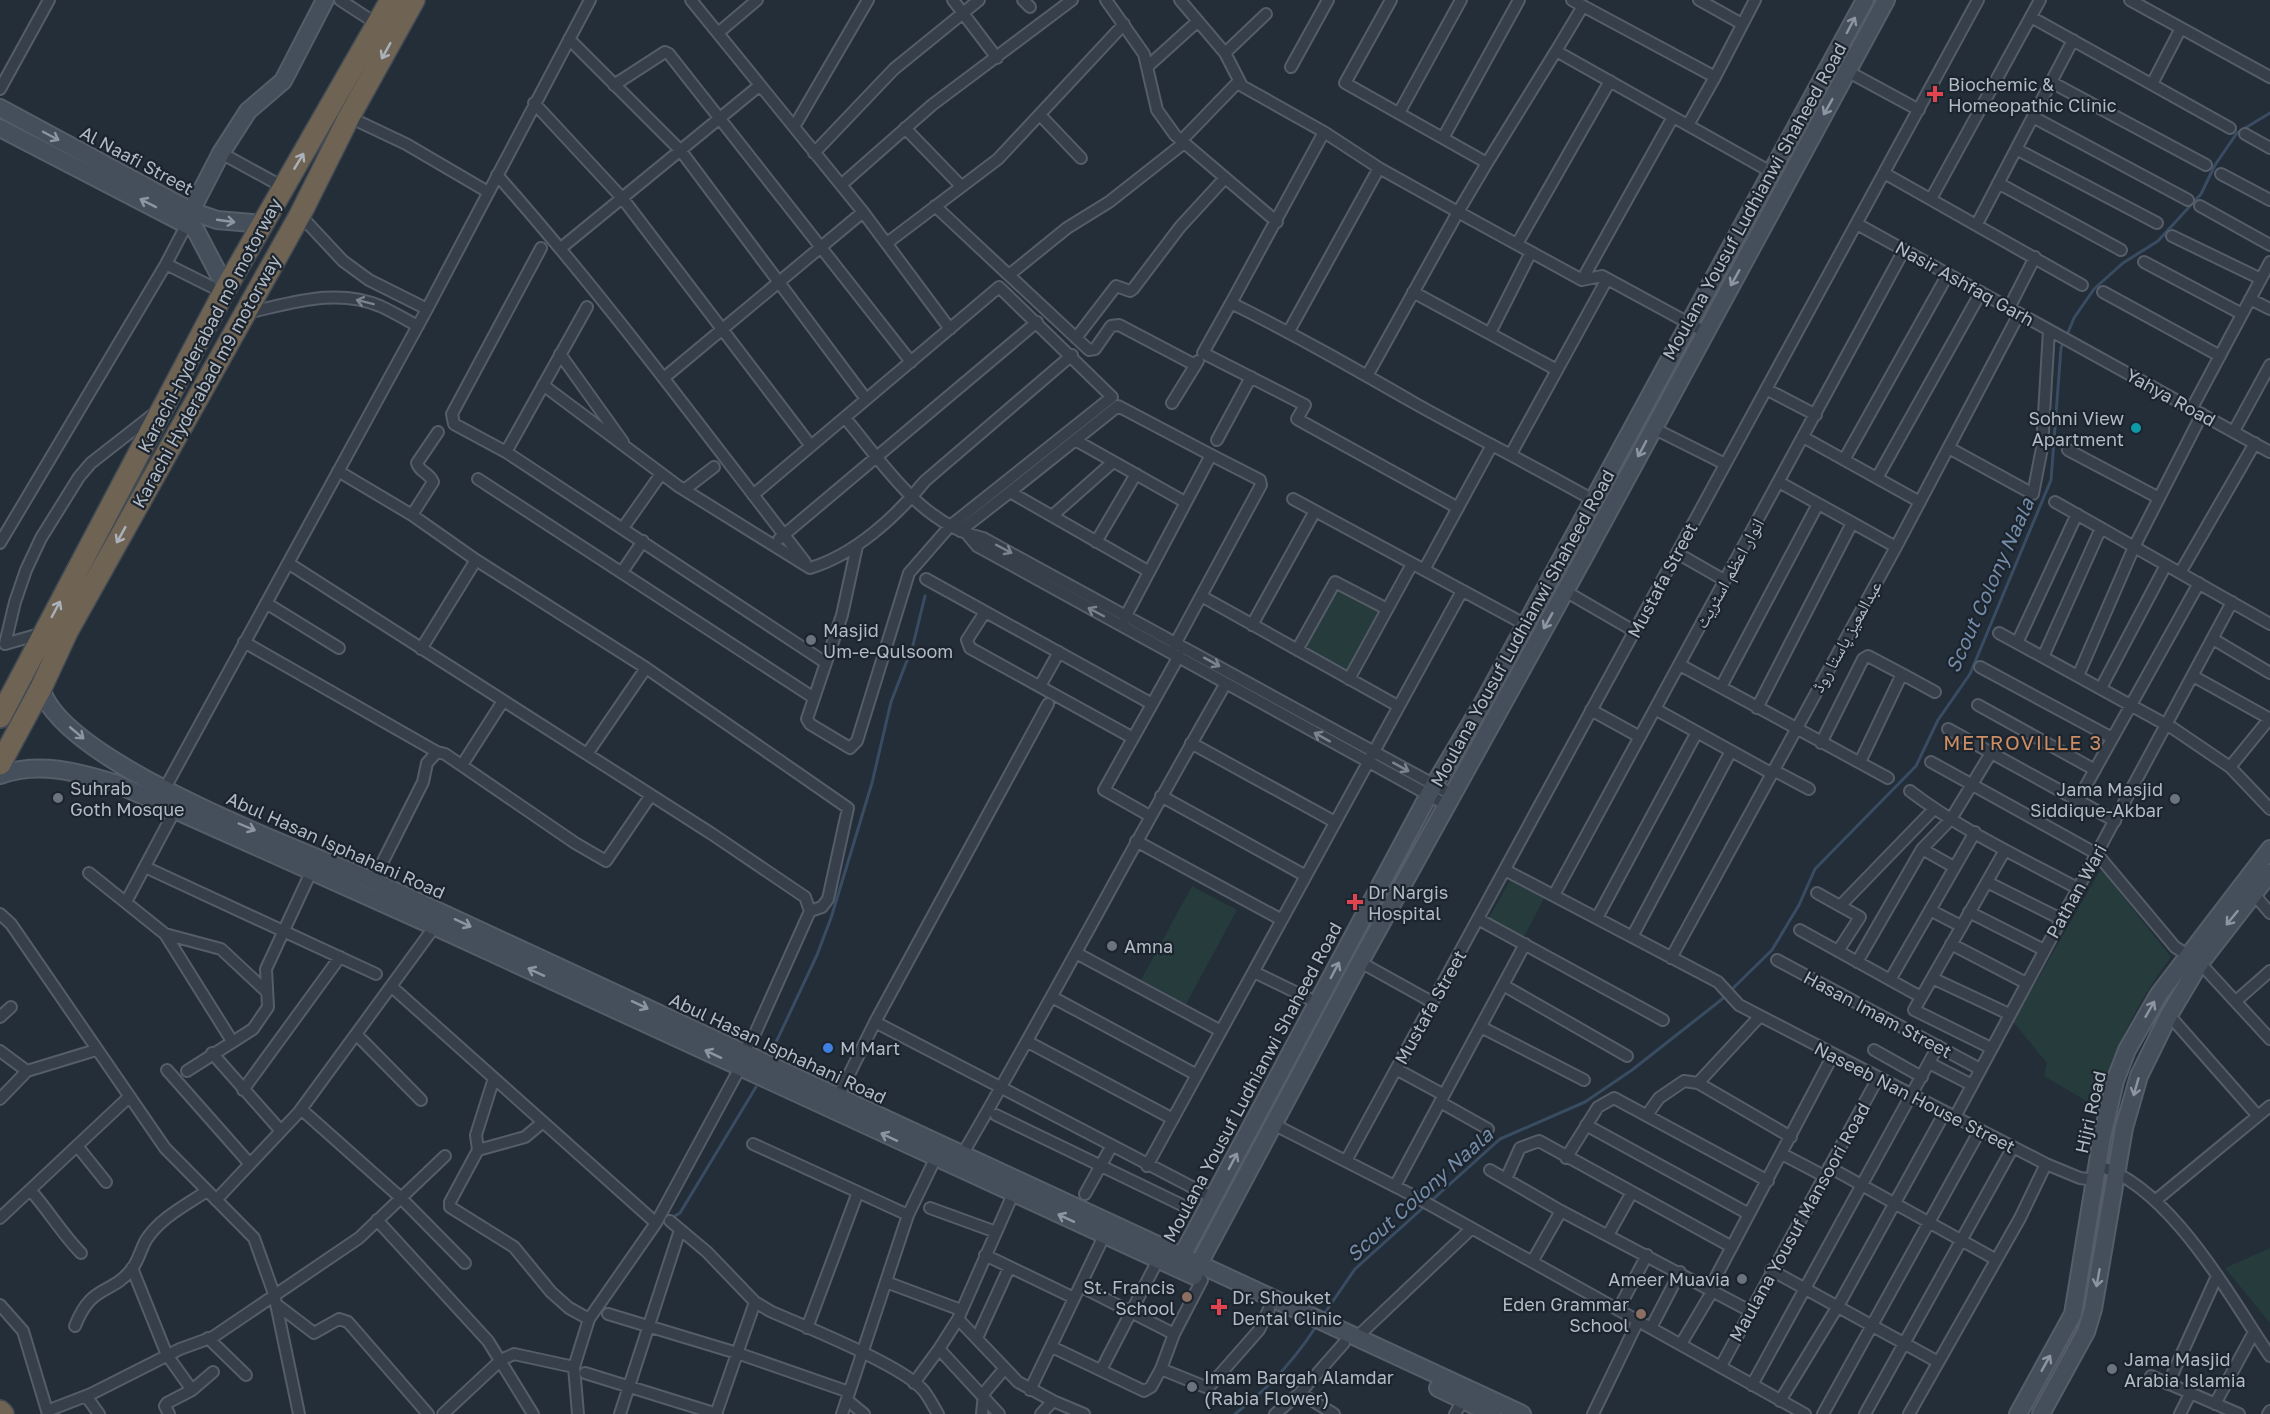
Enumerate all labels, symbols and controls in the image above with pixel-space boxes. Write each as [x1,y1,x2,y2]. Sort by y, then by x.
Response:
one-way arrow [1845,17,1857,34]
street label: Moulana Yousuf Ludhianwi Shaheed Road [1657,39,1851,363]
one-way arrow [380,42,392,59]
place label: Biochemic & Homeopathic Clinic [1948,73,2117,116]
marker: Biochemic & Homeopathic Clinic [1926,85,1944,103]
one-way arrow [1822,97,1833,115]
street label: Al Naafi Street [77,121,197,199]
one-way arrow [42,131,60,142]
one-way arrow [293,153,305,170]
street label: Karachi-hyderabad m9 motorway [132,194,286,456]
one-way arrow [139,197,157,208]
one-way arrow [216,215,235,226]
street label: Nasir Ashfaq Garh [1892,236,2038,330]
street label: Karachi Hyderabad m9 motorway [127,251,285,511]
one-way arrow [1729,269,1741,286]
one-way arrow [355,295,374,307]
street label: Yahya Road [2122,363,2220,431]
place label: Sohni View Apartment [2028,407,2124,450]
marker: Sohni View Apartment [2129,421,2143,435]
one-way arrow [1636,440,1647,458]
street label: Moulana Yousuf Ludhianwi Shaheed Road [1425,466,1619,790]
water label: Scout Colony Naala [1940,494,2039,676]
street label: انوار اعظم اسٹریٹ [1690,514,1770,633]
street label: Mustafa Street [1622,519,1702,641]
one-way arrow [115,526,127,543]
one-way arrow [994,544,1012,555]
street label: عبدالمعیز پاستا روڈ [1806,576,1887,697]
one-way arrow [50,601,62,618]
one-way arrow [1088,606,1105,618]
one-way arrow [1542,612,1554,629]
place label: Masjid Um-e-Qulsoom [823,619,953,662]
marker: Masjid Um-e-Qulsoom [804,633,818,647]
one-way arrow [1203,656,1220,668]
one-way arrow [69,726,84,740]
one-way arrow [1314,730,1331,742]
district label: METROVILLE 3 [1943,730,2103,754]
one-way arrow [1392,761,1409,773]
place label: Suhrab Goth Mosque [70,777,184,820]
place label: Jama Masjid Siddique-Akbar [2030,778,2163,821]
street label: Abul Hasan Isphahani Road [223,787,449,903]
marker: Suhrab Goth Mosque [51,791,65,805]
marker: Jama Masjid Siddique-Akbar [2168,792,2182,806]
one-way arrow [237,822,255,833]
street label: Pathan Wari [2041,840,2111,942]
place label: Dr Nargis Hospital [1368,881,1448,924]
marker: Dr Nargis Hospital [1346,893,1364,911]
one-way arrow [2226,910,2239,926]
one-way arrow [454,918,472,929]
street label: Moulana Yousuf Ludhianwi Shaheed Road [1158,918,1346,1246]
place label: Amna [1124,935,1173,957]
marker: Amna [1105,939,1119,953]
street label: Mustafa Street [1389,946,1471,1068]
one-way arrow [1329,962,1341,979]
one-way arrow [527,966,545,978]
street label: Hasan Imam Street [1800,966,1956,1062]
street label: Abul Hasan Isphahani Road [666,988,890,1108]
one-way arrow [631,1000,649,1012]
one-way arrow [2144,1001,2156,1018]
place label: M Mart [840,1037,900,1059]
street label: Naseeb Nan House Street [1811,1037,2019,1157]
marker: M Mart [821,1041,835,1055]
one-way arrow [705,1047,723,1059]
street label: Hijri Road [2070,1069,2110,1155]
one-way arrow [2130,1077,2141,1096]
street label: Maulana Yousuf Mansoori Road [1724,1099,1874,1345]
water label: Scout Colony Naala [1341,1122,1498,1267]
one-way arrow [881,1130,899,1142]
one-way arrow [1228,1152,1239,1170]
one-way arrow [1058,1212,1076,1224]
place label: Ameer Muavia [1608,1268,1730,1290]
one-way arrow [2092,1268,2103,1287]
marker: Ameer Muavia [1735,1272,1749,1286]
place label: St. Francis School [1083,1276,1175,1319]
place label: Dr. Shouket Dental Clinic [1232,1286,1342,1329]
marker: St. Francis School [1180,1290,1194,1304]
place label: Eden Grammar School [1502,1293,1629,1336]
marker: Dr. Shouket Dental Clinic [1210,1298,1228,1316]
marker: Eden Grammar School [1634,1307,1648,1321]
place label: Jama Masjid Arabia Islamia [2124,1348,2246,1391]
one-way arrow [2040,1355,2052,1372]
marker: Jama Masjid Arabia Islamia [2105,1362,2119,1376]
place label: Imam Bargah Alamdar (Rabia Flower) [1204,1366,1394,1409]
marker: Imam Bargah Alamdar (Rabia Flower) [1185,1380,1199,1394]

